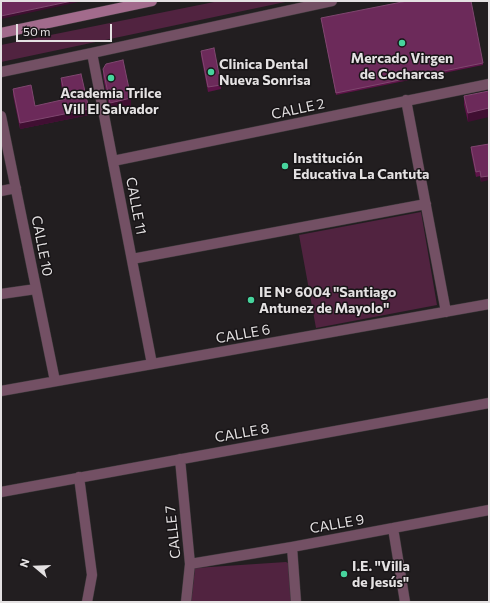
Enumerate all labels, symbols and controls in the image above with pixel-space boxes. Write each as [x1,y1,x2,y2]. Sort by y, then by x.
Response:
scale bar [18,16,114,42]
text: 50 m [23,24,51,38]
marker: Mercado Virgen de Cocharcas [397,38,407,48]
place label: Mercado Virgen de Cocharcas [351,50,453,82]
place label: Clinica Dental Nueva Sonrisa [219,56,311,88]
marker: Clinica Dental Nueva Sonrisa [206,67,216,77]
marker: Academia Trilce Vill El Salvador [106,73,116,83]
place label: Academia Trilce Vill El Salvador [60,85,162,118]
street label: CALLE 2 [270,95,326,123]
place label: Institución Educativa La Cantuta [293,150,429,182]
marker: Institución Educativa La Cantuta [280,161,290,171]
street label: CALLE 11 [122,176,150,236]
street label: CALLE 10 [28,214,56,278]
place label: IE N° 6004 "Santiago Antunez de Mayolo" [259,284,396,316]
marker: IE N° 6004 "Santiago Antunez de Mayolo" [246,295,256,305]
street label: CALLE 6 [215,321,271,347]
street label: CALLE 8 [214,420,270,446]
street label: CALLE 7 [162,504,184,560]
street label: CALLE 9 [309,511,365,537]
north arrow [16,547,56,587]
text: N [17,557,32,569]
place label: I.E. "Villa de Jesús" [352,558,410,590]
marker: I.E. "Villa de Jesús" [339,569,349,579]

